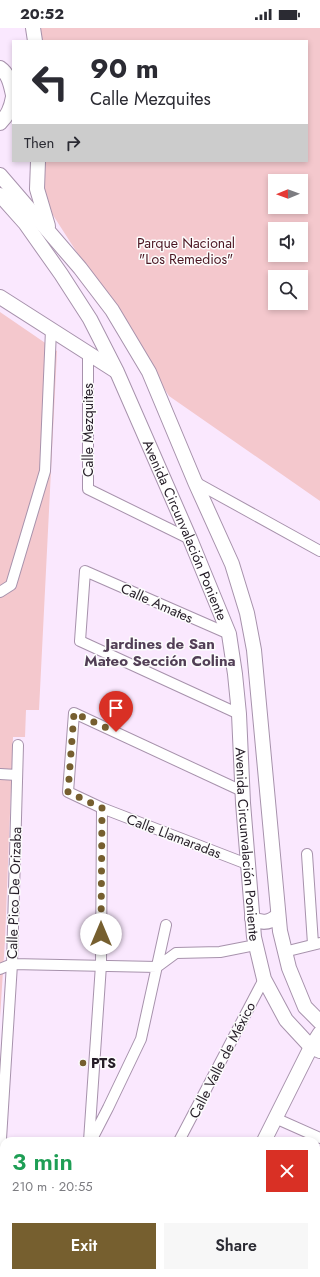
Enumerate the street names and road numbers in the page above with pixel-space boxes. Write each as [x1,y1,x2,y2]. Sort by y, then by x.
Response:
street label: Calle Mezquites [78,383,98,477]
street label: Avenida Circunvalación Poniente [138,437,232,623]
street label: Calle Amates [118,578,197,628]
street label: Avenida Circunvalación Poniente [231,747,265,943]
street label: Calle Llamaradas [124,809,225,863]
street label: Calle Pico De Orizaba [2,827,26,959]
street label: Calle Valle de México [184,998,260,1122]

